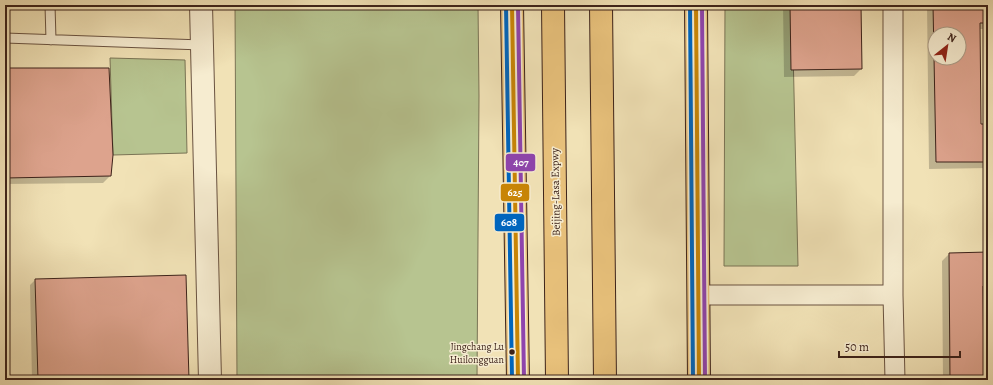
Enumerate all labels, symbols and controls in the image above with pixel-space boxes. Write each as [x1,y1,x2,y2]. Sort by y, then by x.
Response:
north arrow [927,26,967,66]
text: N [945,29,959,46]
street label: Beijing-Lasa Expwy [547,148,564,236]
line badge: 407 [505,153,536,172]
text: 407 [513,155,529,170]
line badge: 625 [500,183,530,202]
text: 625 [507,185,523,200]
line badge: 608 [494,213,525,232]
text: 608 [501,215,517,230]
scale bar [839,333,960,359]
text: 50 m [845,339,869,355]
place label: Jingchang Lu Huilongguan [450,340,505,366]
marker: Jingchang Lu Huilongguan [507,347,517,357]

